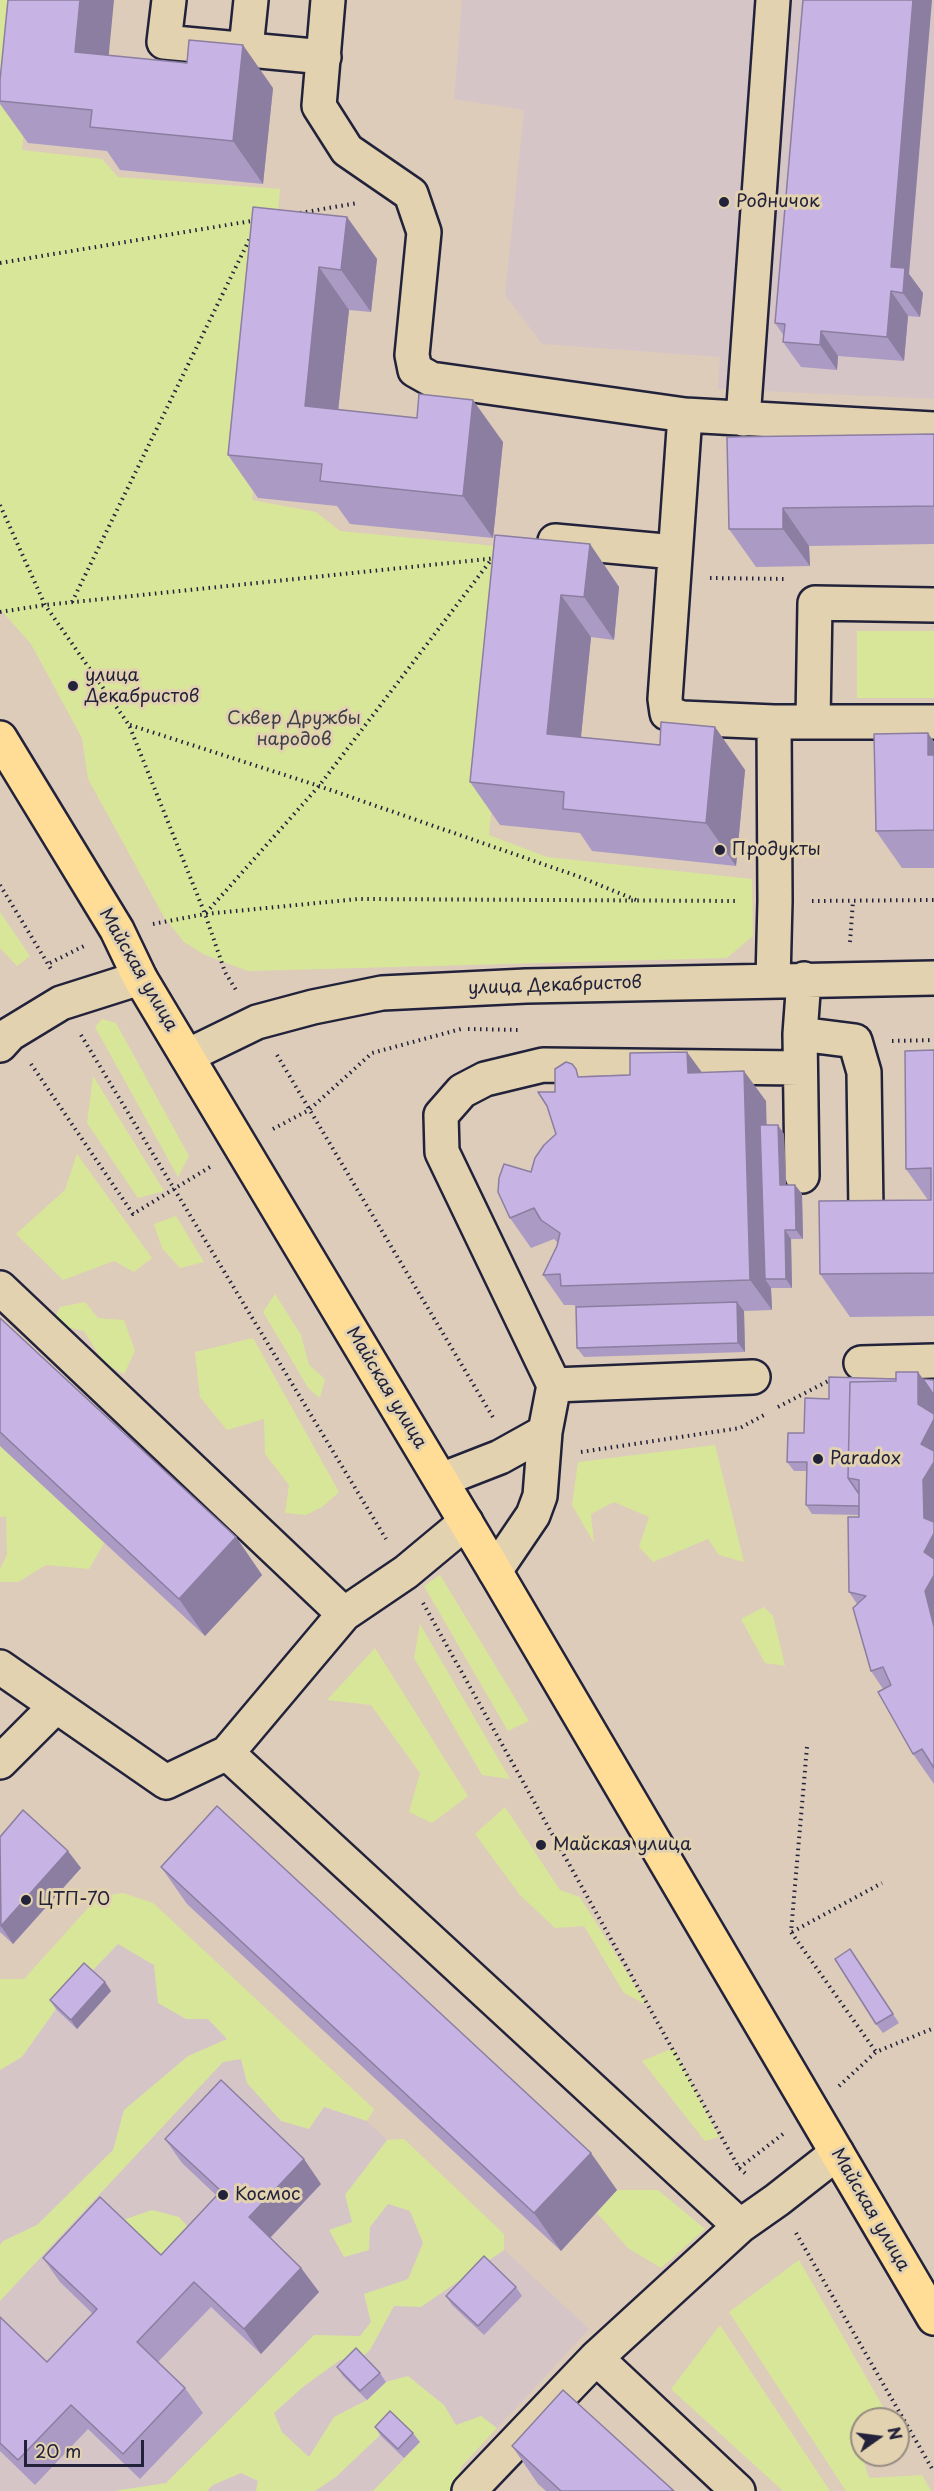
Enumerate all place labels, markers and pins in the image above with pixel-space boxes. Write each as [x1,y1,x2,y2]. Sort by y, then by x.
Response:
place label: Родничок [736,191,820,213]
marker: Родничок [717,195,731,209]
place label: улица Декабристов [85,665,199,708]
marker: улица Декабристов [66,679,80,693]
place label: Продукты [732,839,821,861]
marker: Продукты [713,843,727,857]
place label: Paradox [830,1448,901,1470]
marker: Paradox [811,1452,825,1466]
place label: Майская улица [553,1834,691,1856]
marker: Майская улица [534,1838,548,1852]
place label: ЦТП-70 [38,1889,110,1911]
marker: ЦТП-70 [19,1893,33,1907]
place label: Космос [235,2184,300,2206]
marker: Космос [216,2188,230,2202]

